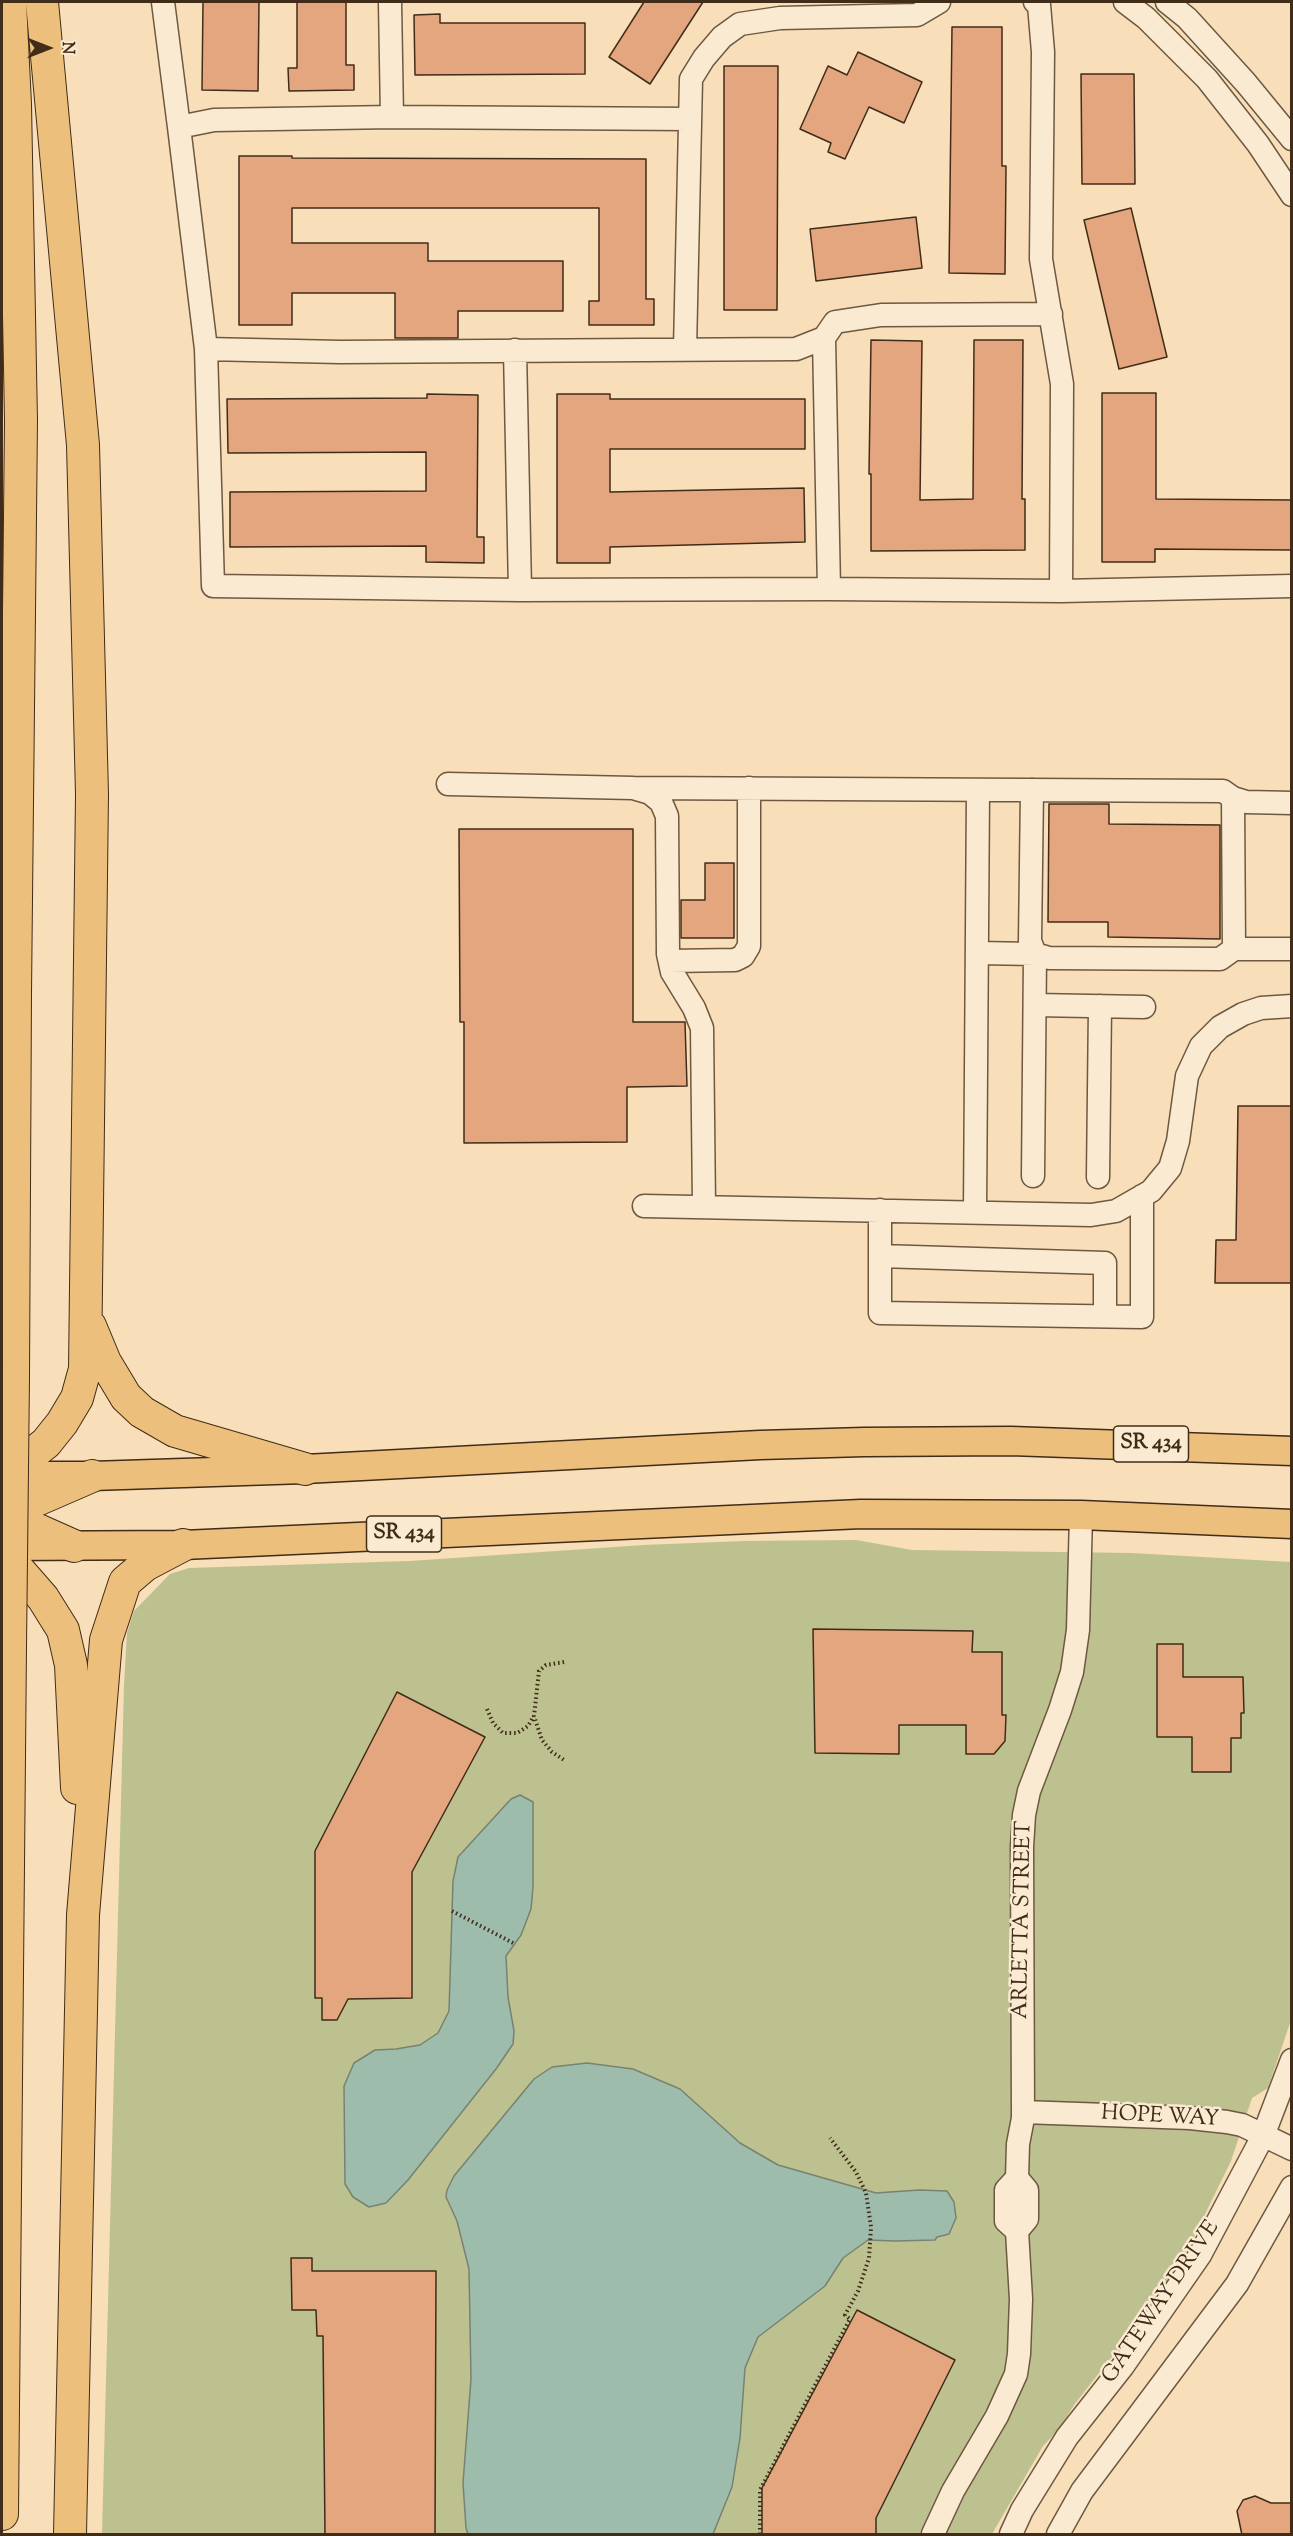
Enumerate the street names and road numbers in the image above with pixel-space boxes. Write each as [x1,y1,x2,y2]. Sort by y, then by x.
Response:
road number: SR 434 [1114,1426,1188,1462]
road number: SR 434 [366,1516,442,1552]
street label: ARLETTA STREET [1009,1821,1039,2019]
street label: HOPE WAY [1100,2102,1220,2134]
street label: GATEWAY DRIVE [1098,2217,1226,2389]

